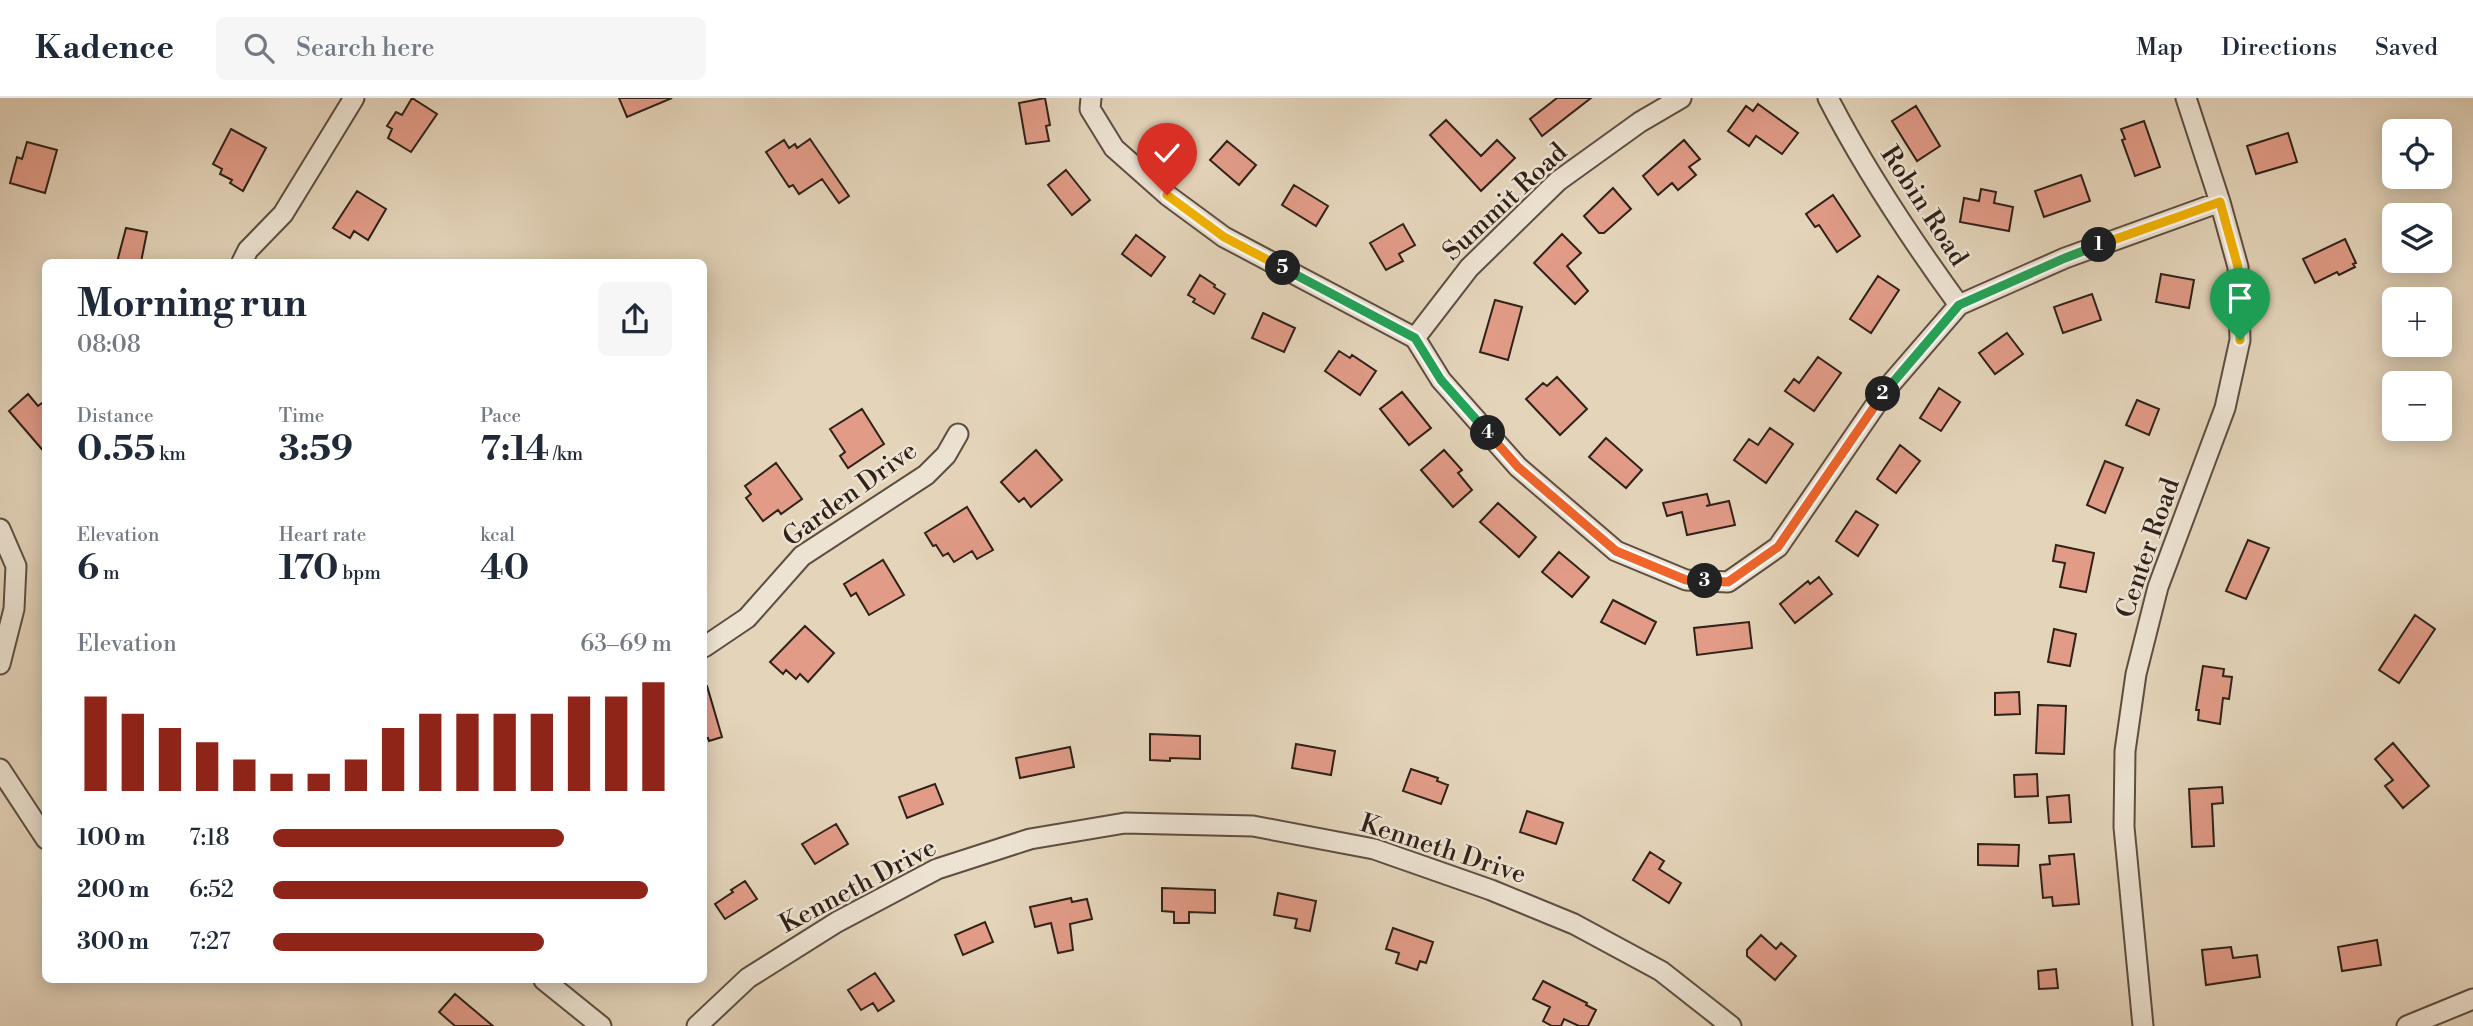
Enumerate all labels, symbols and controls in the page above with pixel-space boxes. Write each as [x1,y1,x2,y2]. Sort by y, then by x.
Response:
search box [216,17,706,80]
text: Kadence [35,28,174,69]
icon: search [240,29,278,67]
text: Search here [296,32,435,64]
text: Map [2136,33,2183,63]
text: Directions [2221,33,2337,63]
text: Saved [2375,33,2438,63]
map controls [2382,119,2452,441]
button: locate [2382,119,2452,189]
pin [1137,123,1197,195]
icon: check [1148,134,1186,172]
street label: Summit Road [1436,136,1574,268]
street label: Robin Road [1873,140,1975,272]
button: layers [2382,203,2452,273]
pin: 1 [2082,228,2116,262]
text: 1 [2094,232,2103,256]
pin: 5 [1266,250,1300,286]
text: 5 [1277,255,1288,279]
pin [2210,268,2270,340]
icon: arrive [2221,279,2259,317]
text: Morning run [77,281,307,328]
button: share [598,282,672,356]
button: + [2382,287,2452,357]
text: 08:08 [77,331,141,359]
button: − [2382,371,2452,441]
pin: 2 [1866,376,1900,412]
text: 2 [1877,381,1888,405]
text: Distance [77,404,154,428]
text: Time [279,404,324,428]
text: Pace [480,404,521,428]
pin: 4 [1470,416,1506,450]
text: 4 [1481,420,1494,444]
text: 0.55 [77,428,155,471]
text: 3:59 [279,428,353,471]
text: 7:14 [480,428,549,471]
street label: Garden Drive [777,435,923,553]
text: km [155,442,186,466]
text: /km [549,442,583,466]
street label: Center Road [2109,474,2187,622]
text: Elevation [77,523,159,547]
text: Heart rate [279,523,366,547]
text: kcal [480,523,515,547]
text: 6 [77,547,99,590]
text: 170 [279,547,338,590]
text: 40 [480,547,529,590]
text: m [99,561,120,585]
text: bpm [338,561,381,585]
pin: 3 [1688,564,1722,598]
text: 3 [1699,568,1710,592]
text: Elevation [77,630,177,658]
text: 63–69 m [580,630,672,658]
street label: Kenneth Drive [1356,807,1530,891]
text: 100 m [77,824,145,852]
text: 7:18 [189,824,230,852]
street label: Kenneth Drive [774,831,942,941]
text: 200 m [77,876,149,904]
text: 6:52 [189,876,234,904]
text: 300 m [77,928,149,956]
text: 7:27 [189,928,231,956]

